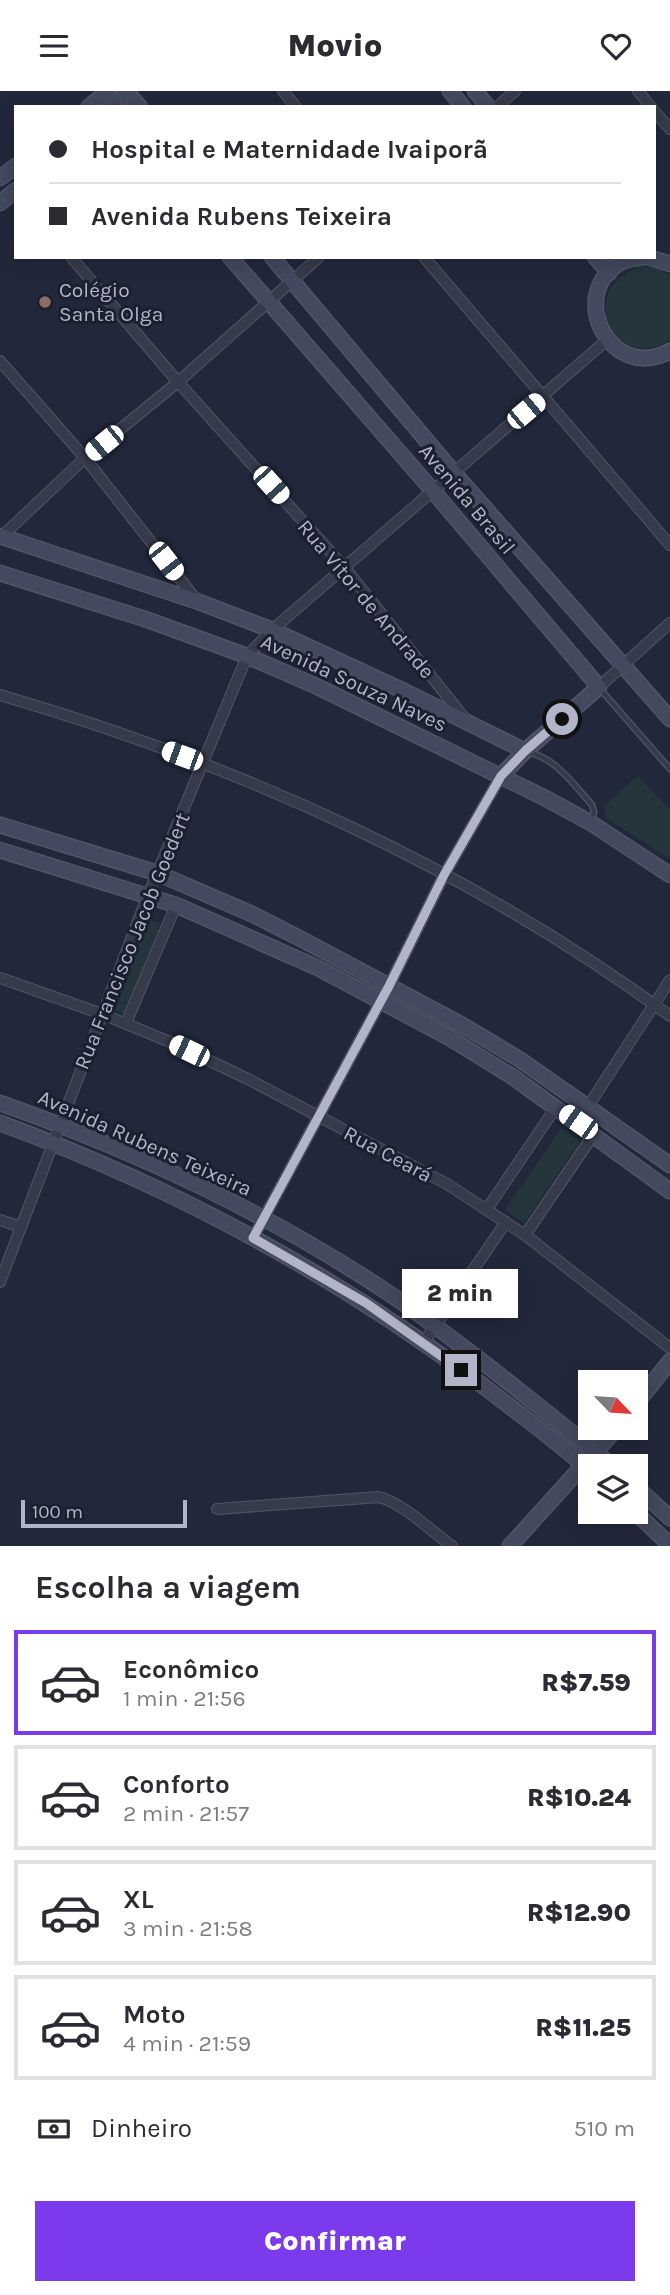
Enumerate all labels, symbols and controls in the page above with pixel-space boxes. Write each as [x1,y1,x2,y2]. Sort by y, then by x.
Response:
icon: menu [35,27,73,65]
text: Movio [287,27,383,64]
icon: heart [597,27,635,65]
text: Hospital e Maternidade Ivaiporã [91,134,488,165]
text: Avenida Rubens Teixeira [91,201,392,232]
place label: Colégio Santa Olga [59,278,163,326]
marker: Colégio Santa Olga [37,294,53,310]
car [504,389,549,433]
car [82,422,127,464]
street label: Avenida Brasil [414,439,520,559]
car [250,462,293,508]
street label: Rua Vítor de Andrade [293,515,439,683]
car [145,538,188,584]
street label: Avenida Souza Naves [257,629,451,737]
route start [546,703,578,735]
car [159,739,206,773]
street label: Rua Francisco Jacob Goedert [69,809,195,1073]
car [166,1032,213,1070]
street label: Avenida Rubens Teixeira [34,1085,256,1201]
car [555,1101,602,1143]
street label: Rua Ceará [340,1121,436,1187]
callout: 2 min [403,1269,519,1317]
text: 2 min [427,1280,493,1307]
route end [445,1354,477,1386]
north arrow [578,1370,648,1440]
map controls [578,1370,648,1524]
button: layers [578,1454,648,1524]
scale bar [21,1497,187,1529]
text: 100 m [32,1501,83,1523]
text: Escolha a viagem [35,1569,301,1606]
icon: car [39,1651,102,1714]
text: Econômico [123,1654,259,1685]
text: R$7.59 [541,1667,631,1698]
text: 1 min · 21:56 [123,1685,246,1712]
icon: car [39,1766,102,1829]
text: Conforto [123,1769,230,1800]
text: R$10.24 [527,1782,631,1813]
text: 2 min · 21:57 [123,1800,249,1827]
icon: car [39,1881,102,1944]
text: XL [123,1884,154,1915]
text: R$12.90 [527,1897,631,1928]
text: 3 min · 21:58 [123,1915,253,1942]
icon: car [39,1996,102,2059]
text: Moto [123,1999,185,2030]
text: R$11.25 [535,2012,631,2043]
text: 4 min · 21:59 [123,2030,251,2057]
icon: cash [35,2110,73,2148]
text: Dinheiro [91,2113,192,2144]
text: 510 m [574,2115,635,2142]
button: Confirmar [35,2201,635,2281]

